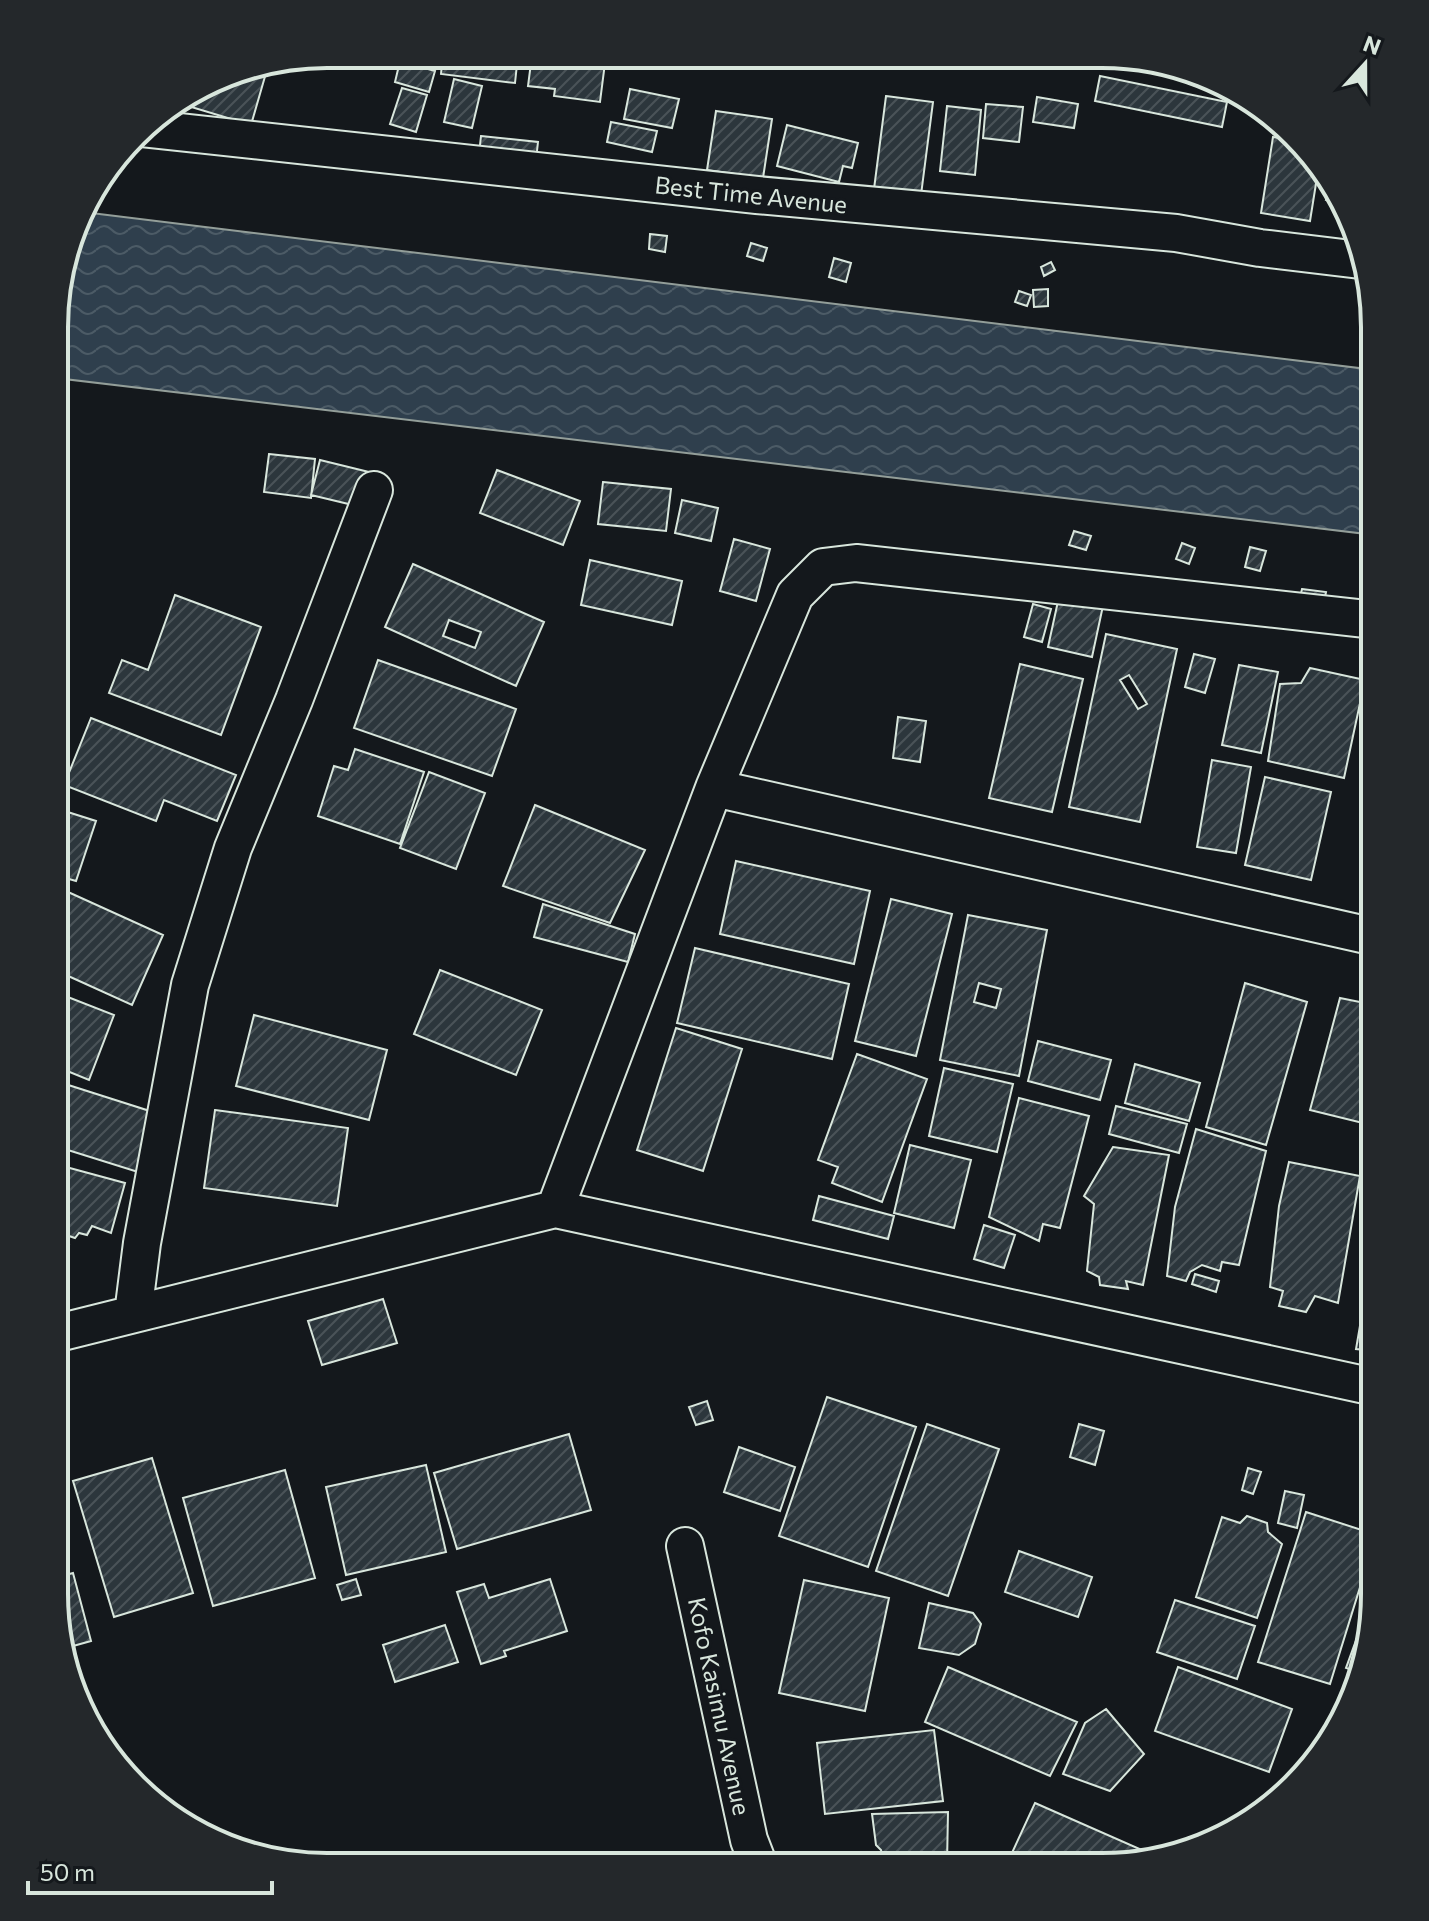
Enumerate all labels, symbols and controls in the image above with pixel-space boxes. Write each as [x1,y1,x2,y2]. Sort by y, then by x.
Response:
north arrow [1325,24,1405,104]
text: N [1360,29,1385,60]
street label: Best Time Avenue [653,169,849,219]
street label: Kofo Kasimu Avenue [683,1594,757,1818]
scale bar [28,1845,272,1895]
text: 50 m [40,1857,95,1886]

